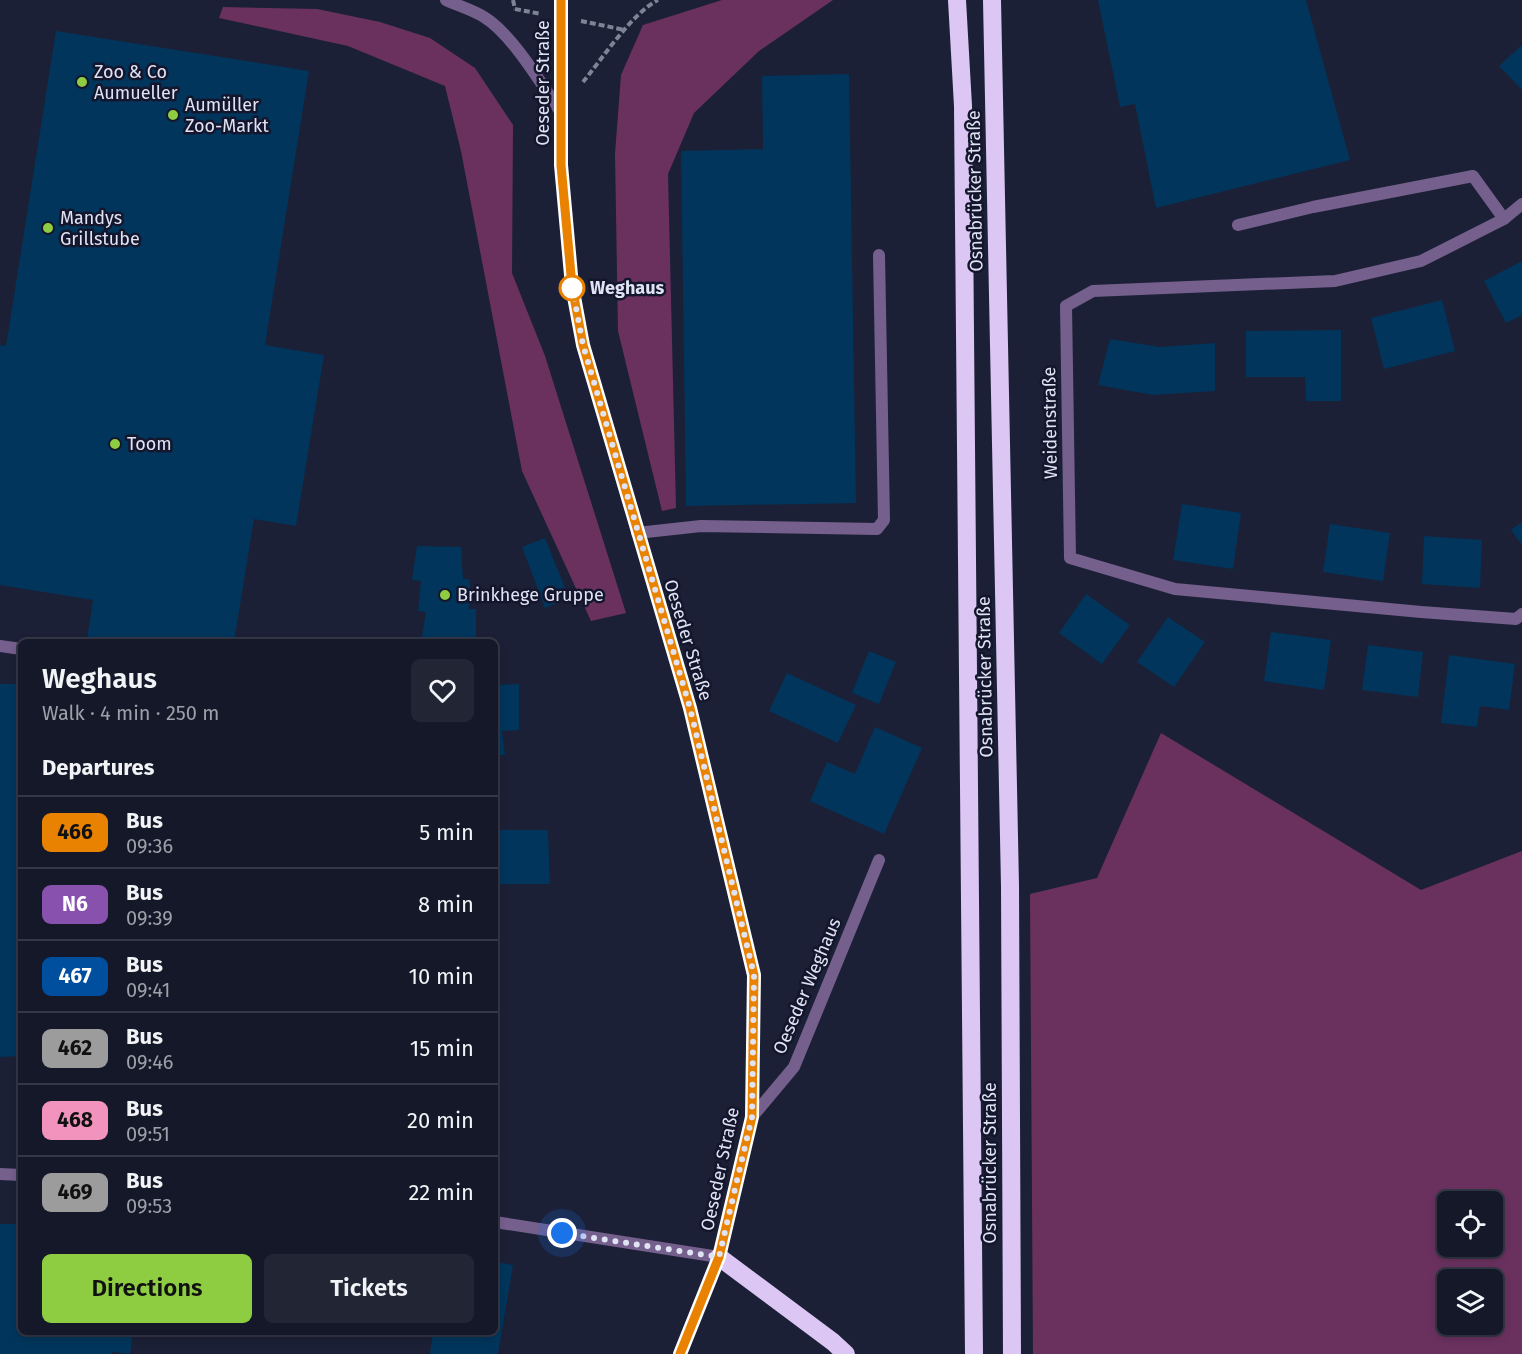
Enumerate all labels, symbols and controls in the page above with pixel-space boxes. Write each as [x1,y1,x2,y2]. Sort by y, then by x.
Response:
street label: Oeseder Straße [532,20,554,146]
place label: Zoo & Co Aumueller [94,61,178,104]
marker: Zoo & Co Aumueller [75,75,89,89]
place label: Aumüller Zoo-Markt [185,94,269,137]
marker: Aumüller Zoo-Markt [166,108,180,122]
street label: Osnabrücker Straße [963,110,987,272]
place label: Mandys Grillstube [60,207,140,250]
marker: Mandys Grillstube [41,221,55,235]
marker: Weghaus [559,275,585,301]
place label: Weghaus [590,277,664,299]
street label: Weidenstraße [1038,367,1062,479]
place label: Toom [127,433,172,455]
marker: Toom [108,437,122,451]
street label: Oeseder Straße [659,577,717,703]
place label: Brinkhege Gruppe [457,584,604,606]
marker: Brinkhege Gruppe [438,588,452,602]
street label: Osnabrücker Straße [973,596,997,758]
button: heart [411,659,474,722]
text: Weghaus [42,662,157,695]
text: Walk · 4 min · 250 m [42,701,219,725]
text: Departures [42,754,154,781]
text: Bus [126,807,163,834]
text: 466 [57,819,93,845]
text: 5 min [419,819,474,846]
text: 09:36 [126,834,173,858]
text: Bus [126,879,163,906]
text: N6 [62,891,88,917]
text: 8 min [418,891,474,918]
text: 09:39 [126,906,173,930]
street label: Oeseder Weghaus [768,915,846,1057]
text: Bus [126,951,163,978]
text: 467 [58,963,92,989]
text: 10 min [408,963,474,990]
text: 09:41 [126,978,170,1002]
text: Bus [126,1023,163,1050]
text: 462 [58,1035,92,1061]
text: 15 min [410,1035,474,1062]
text: 09:46 [126,1050,173,1074]
street label: Osnabrücker Straße [979,1082,1001,1244]
text: Bus [126,1095,163,1122]
street label: Oeseder Straße [696,1105,744,1233]
text: 468 [57,1107,93,1133]
text: 20 min [407,1107,474,1134]
text: 09:51 [126,1122,170,1146]
text: Bus [126,1167,163,1194]
text: 469 [57,1179,93,1205]
text: 22 min [408,1179,474,1206]
map controls [1437,1191,1503,1335]
button: locate [1437,1191,1503,1257]
text: 09:53 [126,1194,172,1218]
your location [547,1218,577,1248]
button: Directions [42,1254,252,1323]
button: Tickets [264,1254,474,1323]
button: layers [1437,1269,1503,1335]

